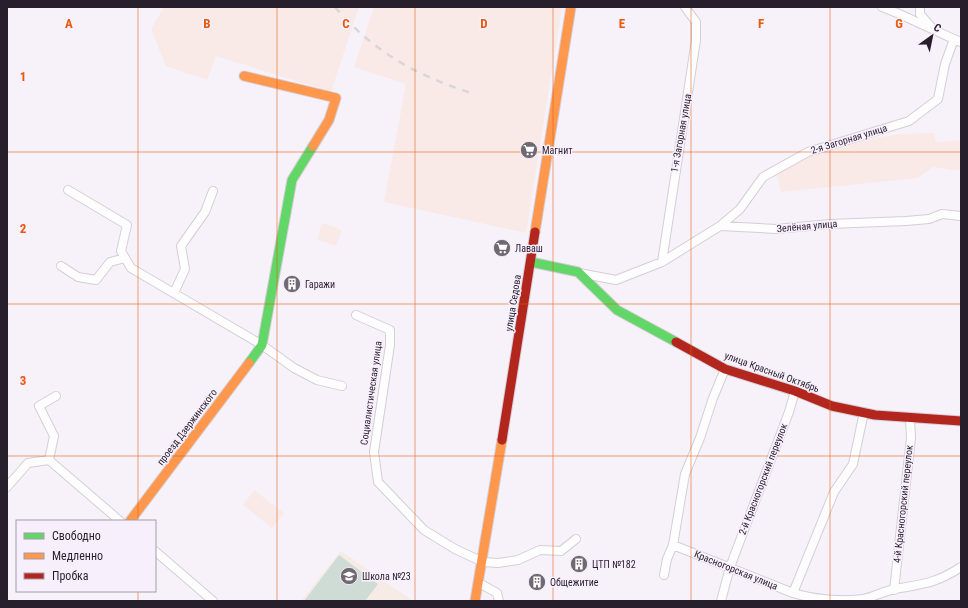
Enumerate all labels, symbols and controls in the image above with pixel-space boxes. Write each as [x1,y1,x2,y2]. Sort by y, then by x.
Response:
text: A [65,16,73,31]
text: B [203,16,211,31]
text: C [342,16,350,31]
text: D [480,16,488,31]
text: E [619,16,626,31]
text: F [758,16,764,31]
text: G [895,16,903,31]
north arrow [912,16,952,56]
text: С [931,21,943,35]
text: 1 [20,69,26,84]
street label: 1-я Загорная улица [669,93,693,173]
street label: 2-я Загорная улица [809,122,889,156]
supermarket icon: Магнит [519,140,539,160]
place label: Магнит [542,145,573,156]
street label: Зелёная улица [776,218,838,234]
text: 2 [20,221,27,236]
supermarket icon: Лаваш [492,238,512,258]
place label: Лаваш [515,243,543,254]
building icon: Гаражи [282,274,302,294]
street label: улица Седова [503,274,523,332]
place label: Гаражи [305,279,335,290]
street label: Социалистическая улица [358,340,384,446]
street label: улица Красный Октябрь [723,350,821,394]
text: 3 [20,373,26,388]
street label: проезд Дзержинского [155,387,219,467]
street label: 2-й Красногорский переулок [737,422,789,536]
street label: 4-й Красногорский переулок [891,444,915,563]
legend [16,520,156,592]
text: Свободно [52,529,101,543]
street label: Красногорская улица [693,548,780,592]
text: Медленно [52,549,103,563]
building icon: ЦТП №182 [569,554,589,574]
place label: ЦТП №182 [592,559,636,570]
school or university icon: Школа №23 [339,566,359,586]
text: Пробка [52,569,89,583]
place label: Школа №23 [362,571,411,582]
building icon: Общежитие [527,572,547,592]
place label: Общежитие [550,577,599,588]

